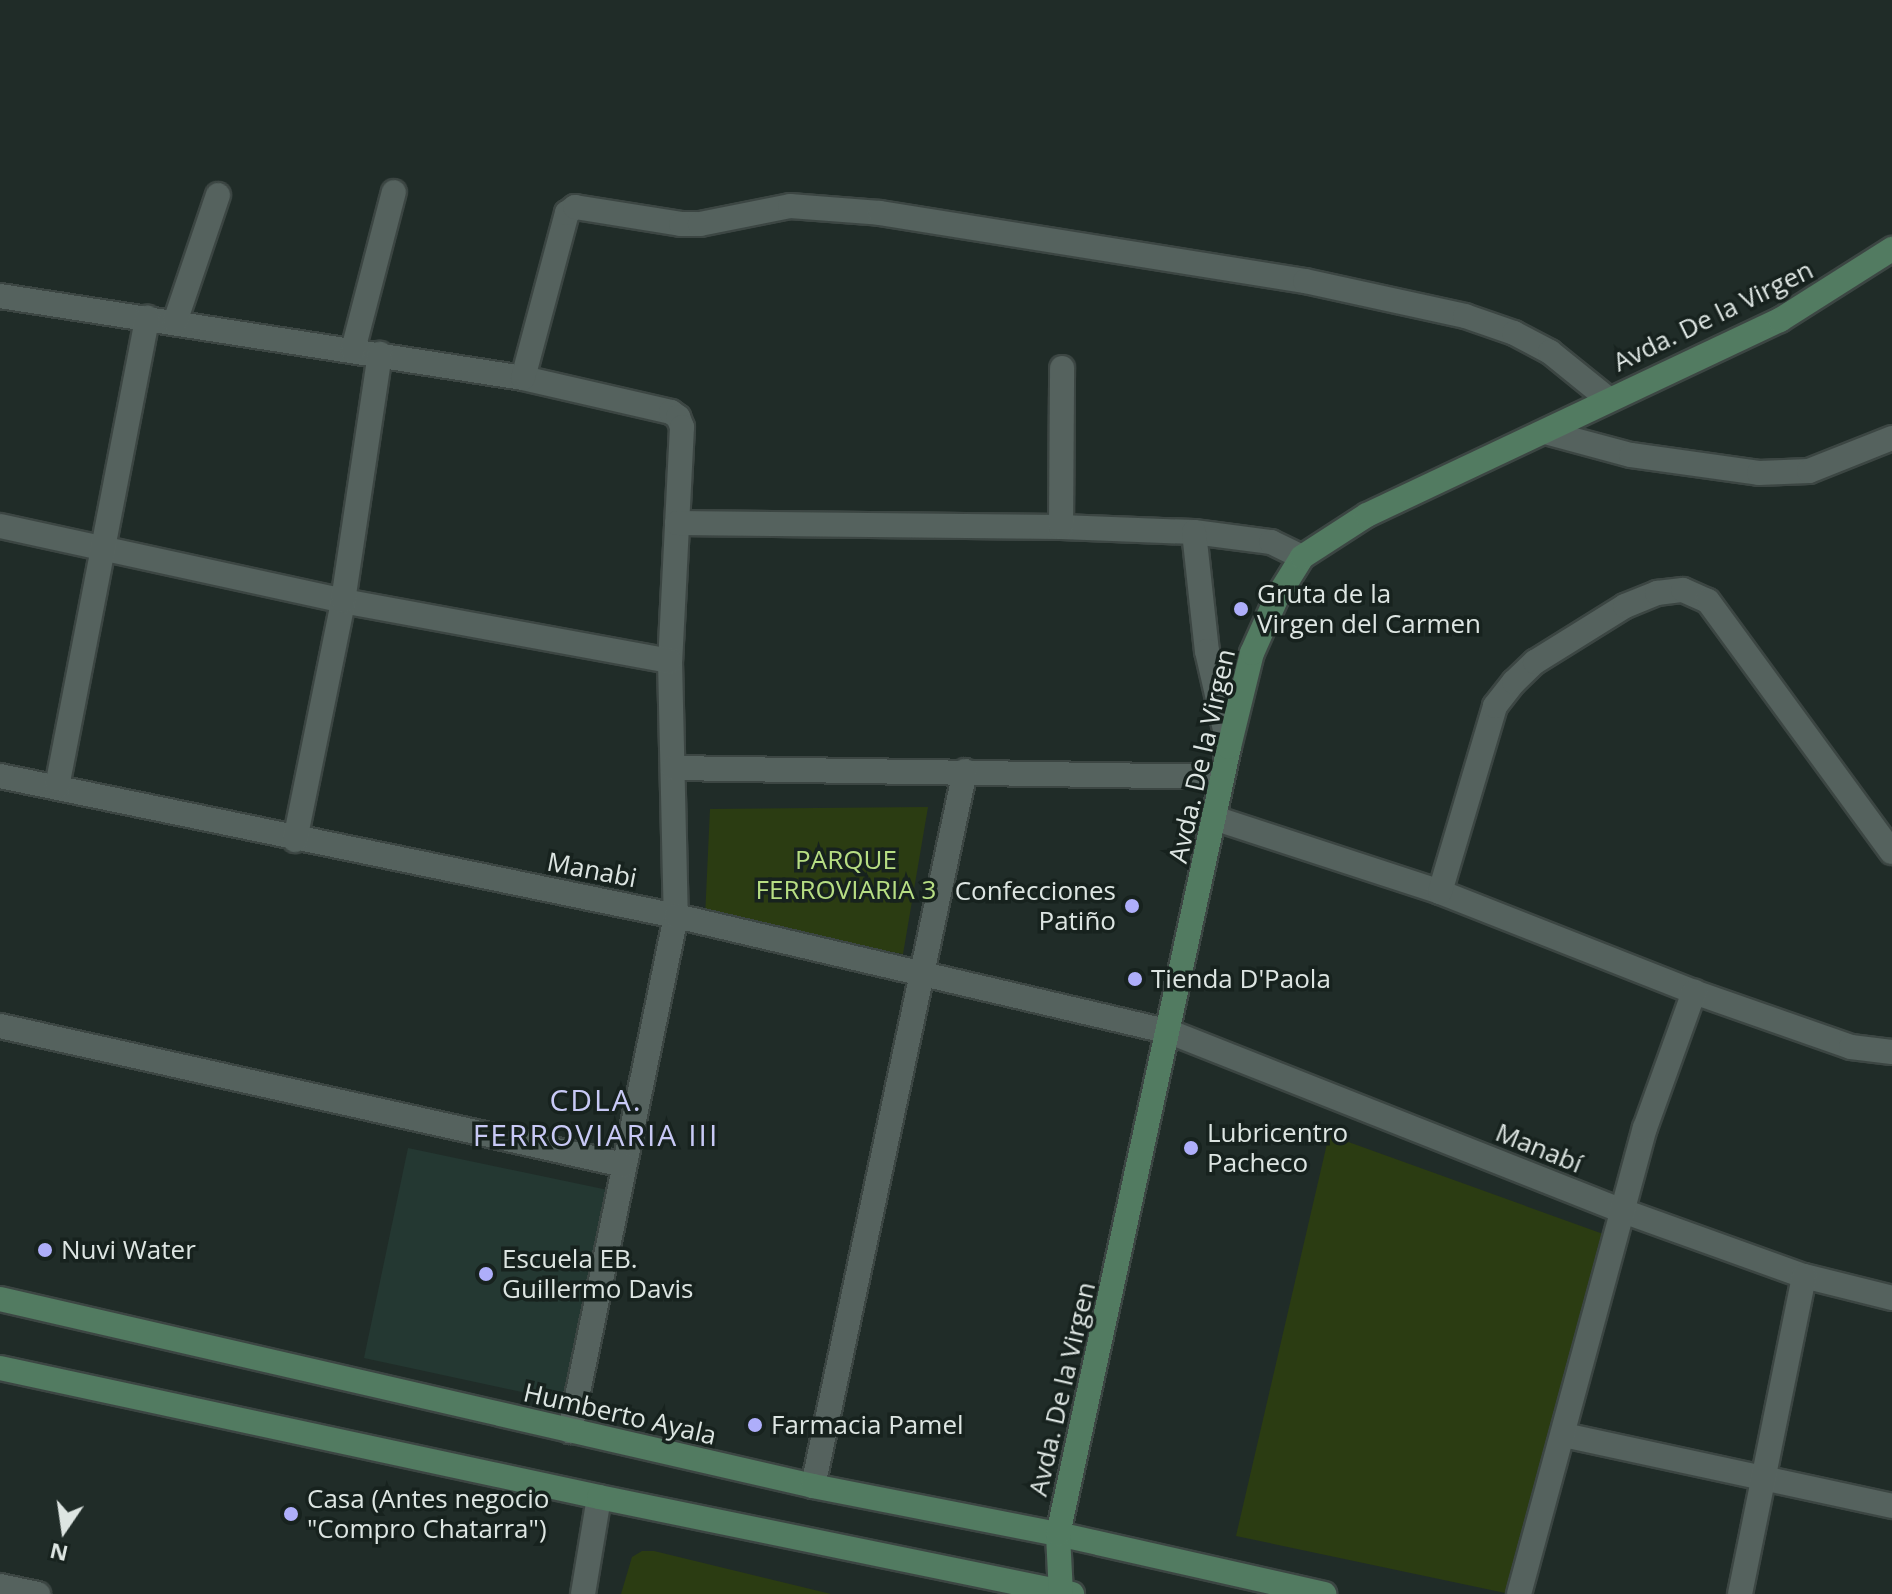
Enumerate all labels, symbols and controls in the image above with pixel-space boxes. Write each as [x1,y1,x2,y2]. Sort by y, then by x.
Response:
street label: Avda. De la Virgen [1608,254,1818,378]
place label: Gruta de la Virgen del Carmen [1257,578,1481,640]
marker: Gruta de la Virgen del Carmen [1232,600,1250,618]
street label: Avda. De la Virgen [1162,646,1242,866]
park label: PARQUE FERROVIARIA 3 [756,844,936,906]
street label: Manabi [545,846,639,894]
place label: Confecciones Patiño [955,875,1116,936]
marker: Confecciones Patiño [1123,897,1141,915]
place label: Tienda D'Paola [1151,963,1331,995]
marker: Tienda D'Paola [1126,970,1144,988]
district label: CDLA. FERROVIARIA III [473,1082,719,1152]
place label: Lubricentro Pacheco [1207,1117,1348,1178]
street label: Manabí [1491,1117,1587,1179]
marker: Lubricentro Pacheco [1182,1139,1200,1157]
place label: Nuvi Water [61,1234,196,1266]
marker: Nuvi Water [36,1241,54,1259]
place label: Escuela EB. Guillermo Davis [502,1243,693,1304]
marker: Escuela EB. Guillermo Davis [477,1265,495,1283]
street label: Avda. De la Virgen [1022,1279,1102,1499]
street label: Humberto Ayala [521,1377,719,1451]
place label: Farmacia Pamel [771,1409,964,1441]
marker: Farmacia Pamel [746,1416,764,1434]
place label: Casa (Antes negocio "Compro Chatarra") [307,1483,549,1544]
north arrow [24,1490,104,1570]
marker: Casa (Antes negocio "Compro Chatarra") [282,1505,300,1523]
text: N [47,1537,71,1570]

